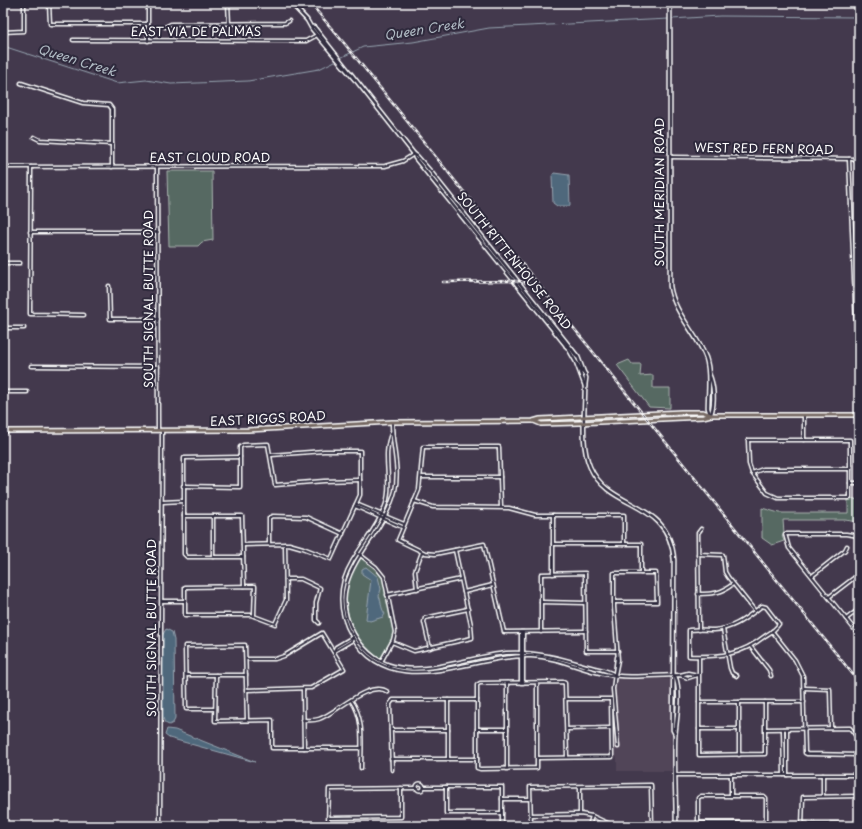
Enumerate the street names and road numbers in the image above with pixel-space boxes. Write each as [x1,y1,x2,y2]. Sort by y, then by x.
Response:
street label: EAST VIA DE PALMAS [131,22,261,40]
street label: SOUTH MERIDIAN ROAD [650,118,668,266]
street label: WEST RED FERN ROAD [694,138,834,158]
street label: EAST CLOUD ROAD [150,148,270,166]
street label: SOUTH RITTENHOUSE ROAD [453,187,576,333]
street label: SOUTH SIGNAL BUTTE ROAD [139,210,157,388]
street label: EAST RIGGS ROAD [210,406,326,430]
street label: SOUTH SIGNAL BUTTE ROAD [142,539,160,717]

